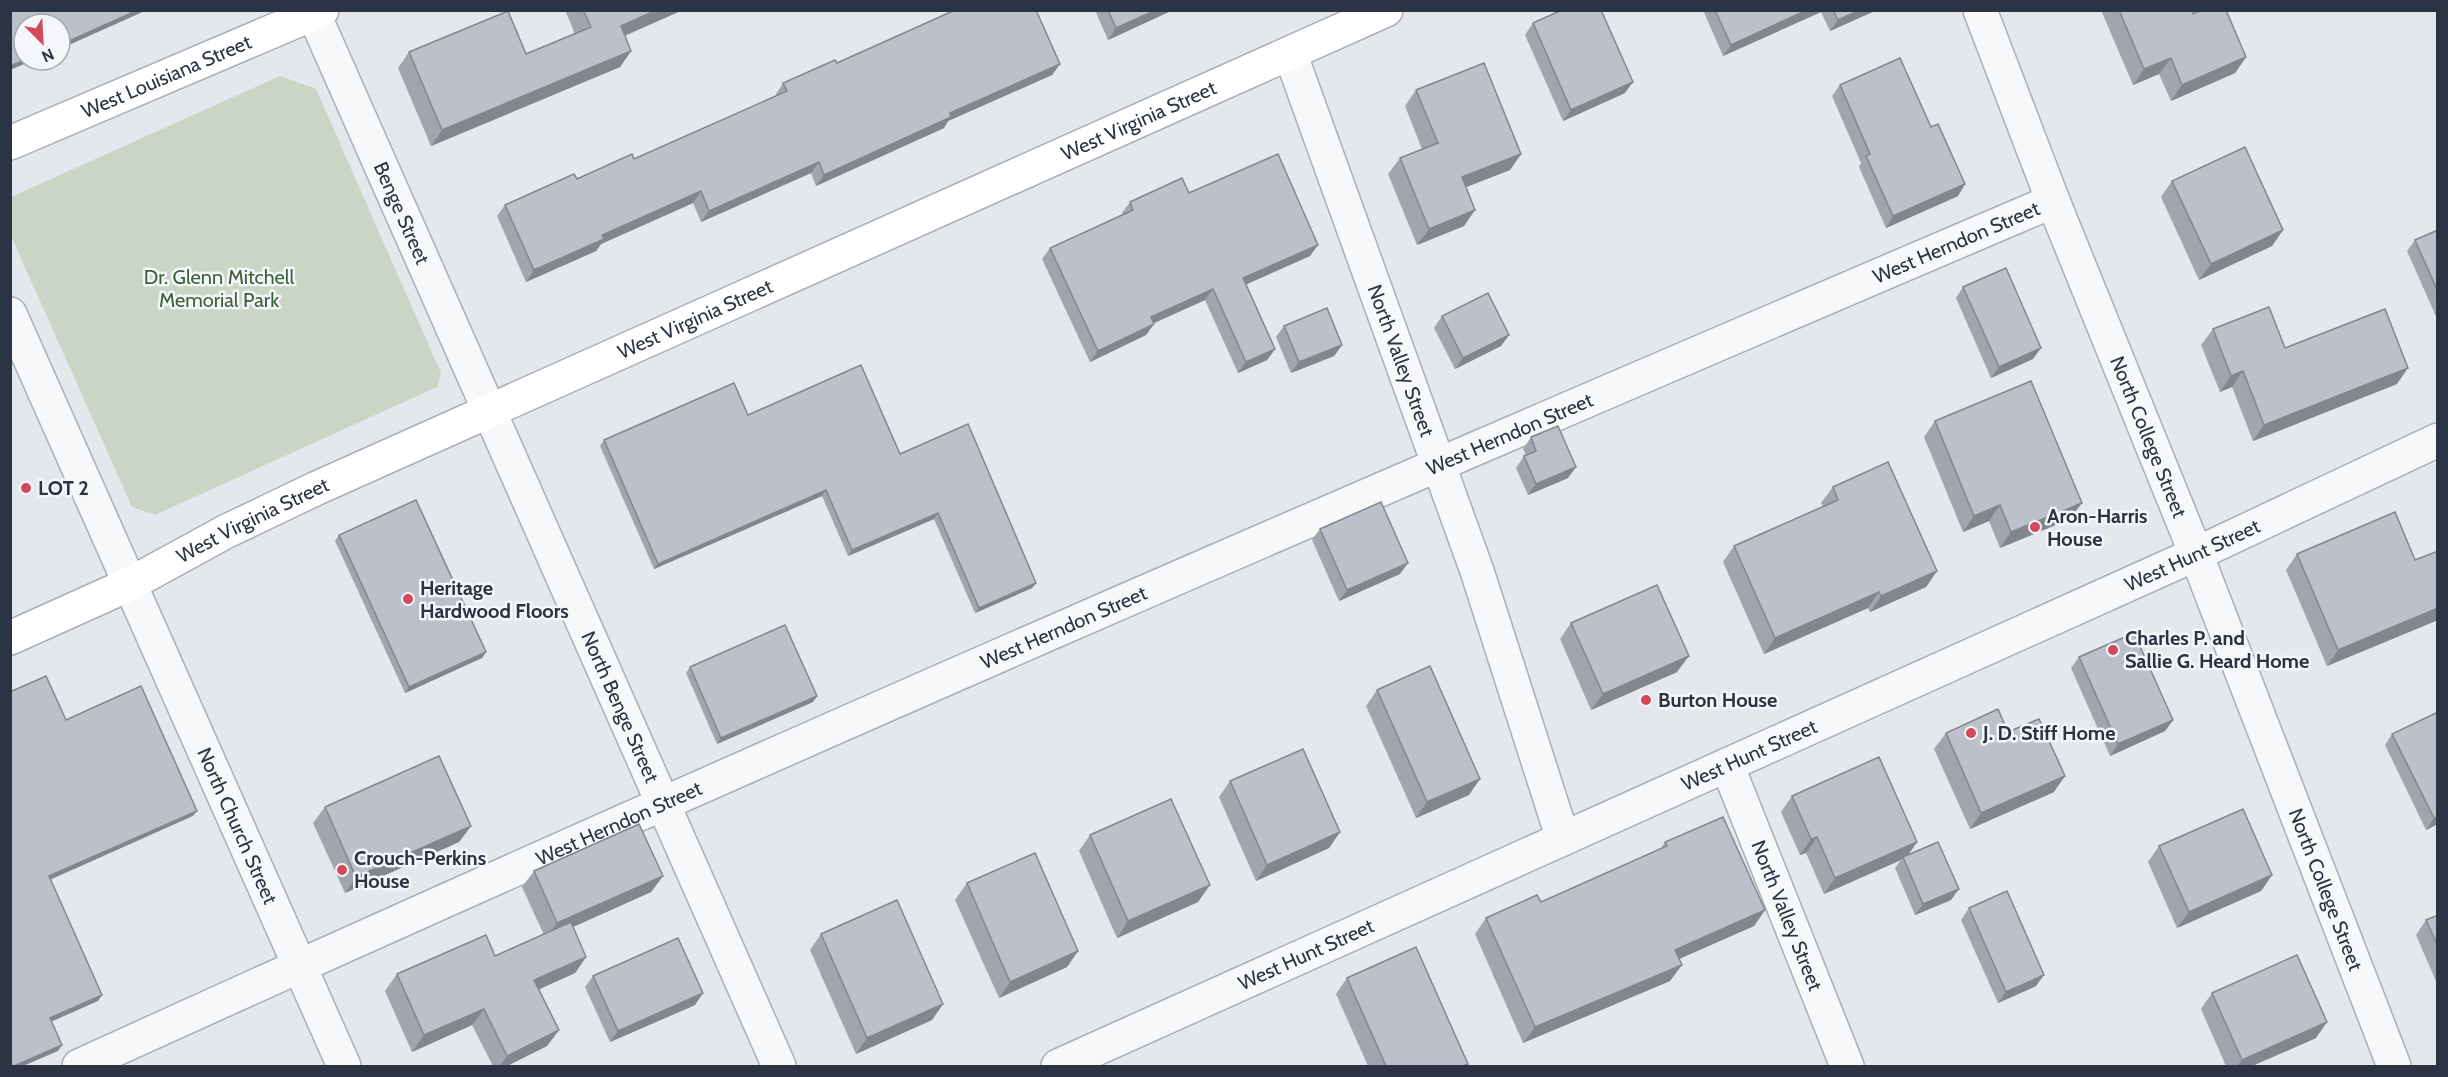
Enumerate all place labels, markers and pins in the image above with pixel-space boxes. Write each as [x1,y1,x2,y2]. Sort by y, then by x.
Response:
place label: LOT 2 [38,476,89,500]
marker: LOT 2 [19,481,33,495]
place label: Aron-Harris House [2047,504,2148,551]
marker: Aron-Harris House [2028,520,2042,534]
place label: Heritage Hardwood Floors [420,576,569,623]
marker: Heritage Hardwood Floors [401,592,415,606]
place label: Charles P. and Sallie G. Heard Home [2125,626,2309,673]
marker: Charles P. and Sallie G. Heard Home [2106,643,2120,657]
place label: Burton House [1658,688,1777,712]
marker: Burton House [1639,693,1653,707]
place label: J. D. Stiff Home [1982,721,2115,745]
marker: J. D. Stiff Home [1964,726,1978,740]
place label: Crouch-Perkins House [354,846,486,893]
marker: Crouch-Perkins House [335,863,349,877]

